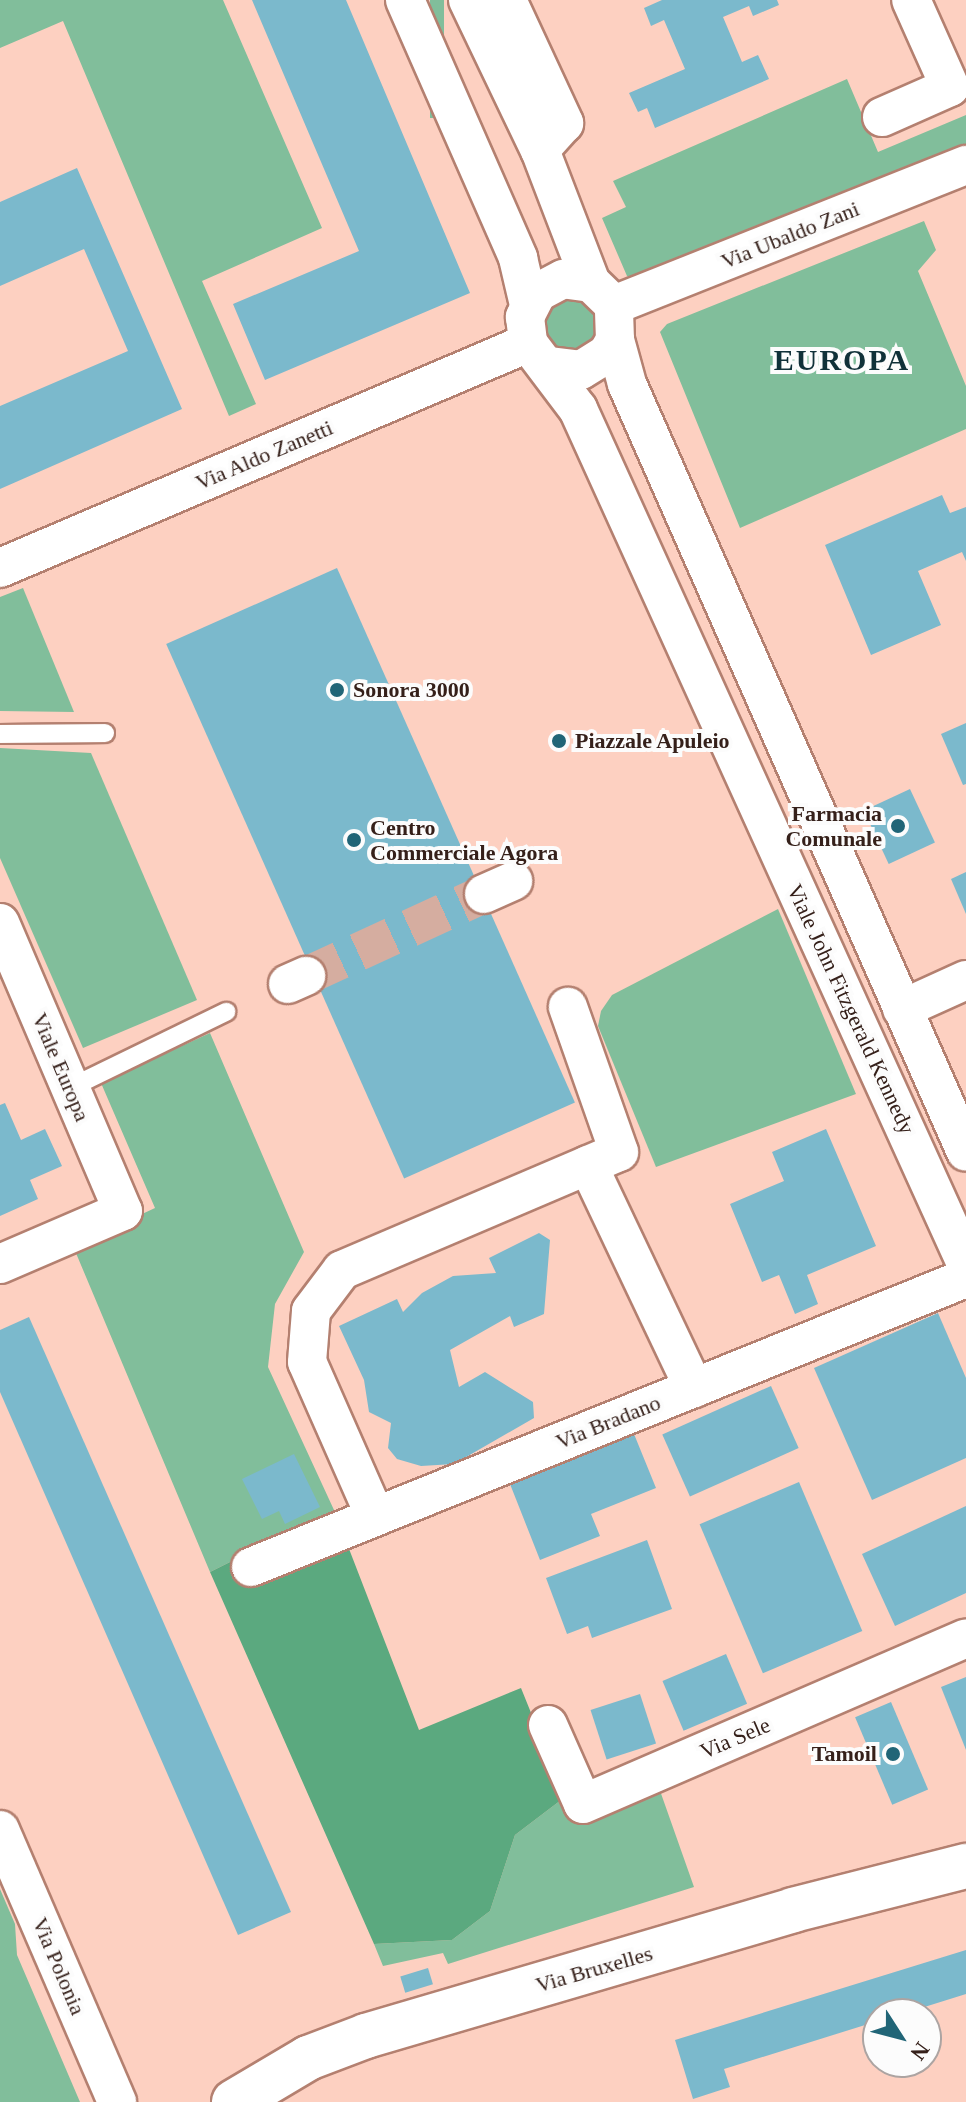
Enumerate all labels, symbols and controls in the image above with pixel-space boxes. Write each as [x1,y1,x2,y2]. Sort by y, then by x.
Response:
street label: Via Ubaldo Zani [717,195,863,275]
district label: EUROPA [774,342,910,378]
street label: Via Aldo Zanetti [191,414,337,496]
place label: Sonora 3000 [353,677,470,703]
marker: Sonora 3000 [328,681,346,699]
place label: Piazzale Apuleio [575,728,731,754]
marker: Piazzale Apuleio [550,732,568,750]
place label: Farmacia Comunale [785,800,882,852]
place label: Centro Commerciale Agora [370,814,560,866]
marker: Farmacia Comunale [889,817,907,835]
marker: Centro Commerciale Agora [345,831,363,849]
street label: Viale John Fitzgerald Kennedy [781,880,921,1138]
street label: Viale Europa [26,1009,96,1125]
street label: Via Bradano [552,1389,664,1455]
street label: Via Sele [696,1711,774,1765]
place label: Tamoil [812,1741,877,1767]
marker: Tamoil [884,1745,902,1763]
street label: Via Polonia [27,1913,91,2019]
street label: Via Bruxelles [533,1940,655,1998]
north arrow [862,1998,942,2078]
text: N [905,2037,935,2065]

